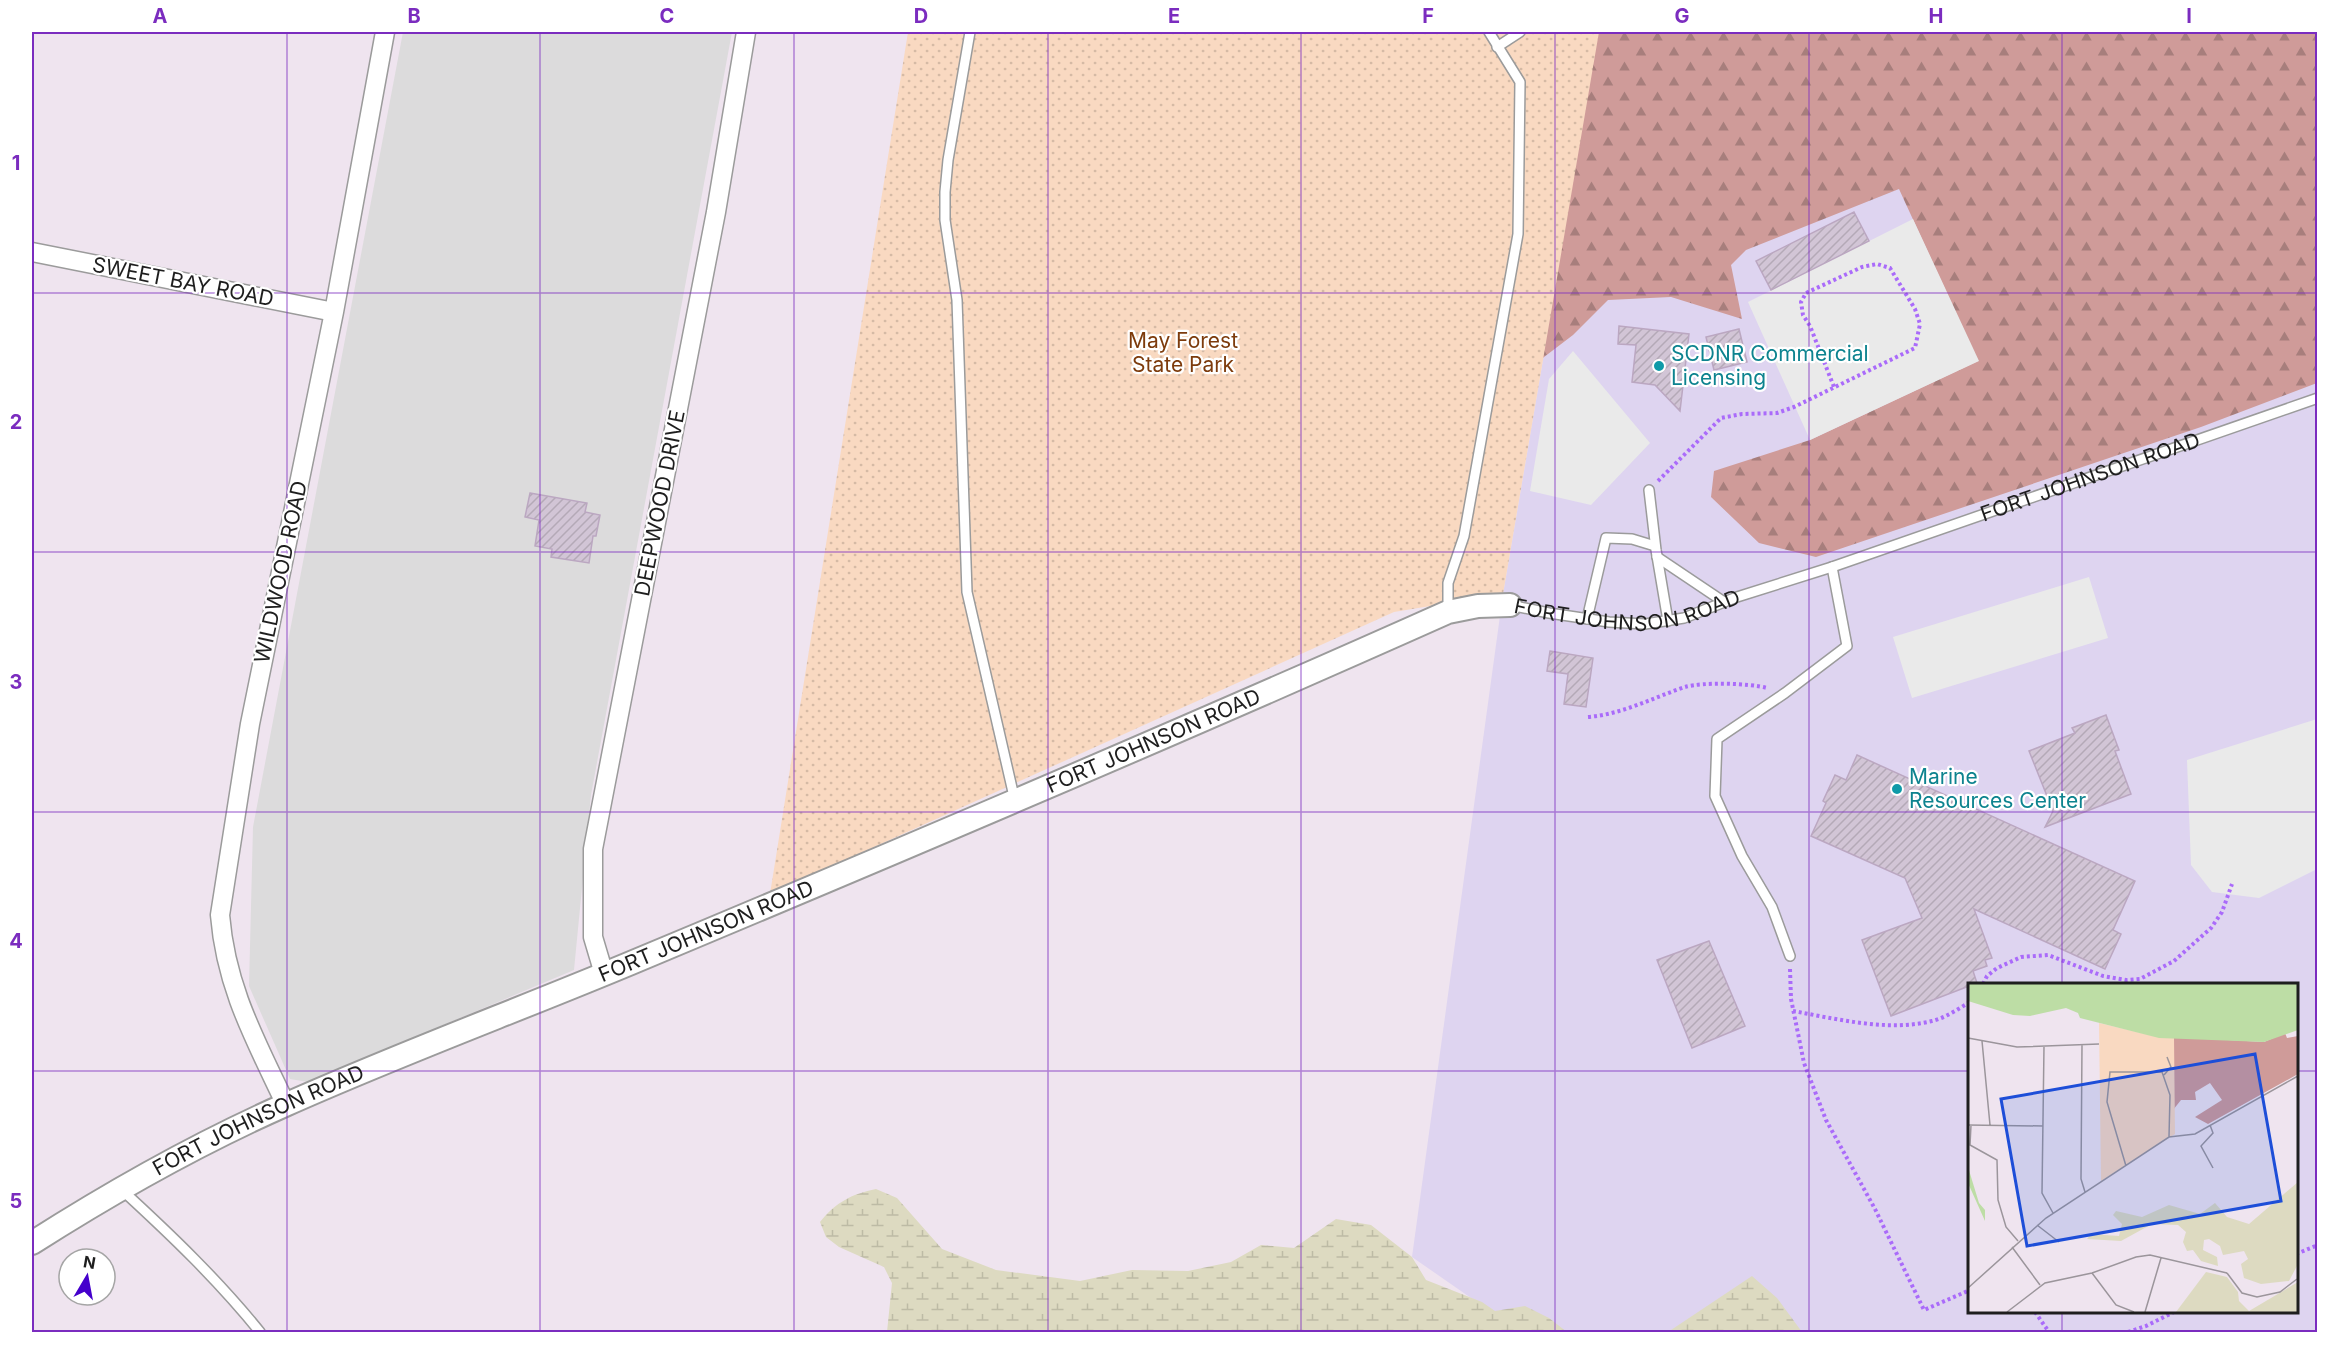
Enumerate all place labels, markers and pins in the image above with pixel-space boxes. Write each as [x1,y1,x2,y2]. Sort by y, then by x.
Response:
place label: SCDNR Commercial Licensing [1671,341,1869,390]
marker: SCDNR Commercial Licensing [1652,359,1666,373]
place label: Marine Resources Center [1909,764,2086,813]
marker: Marine Resources Center [1890,782,1904,796]

